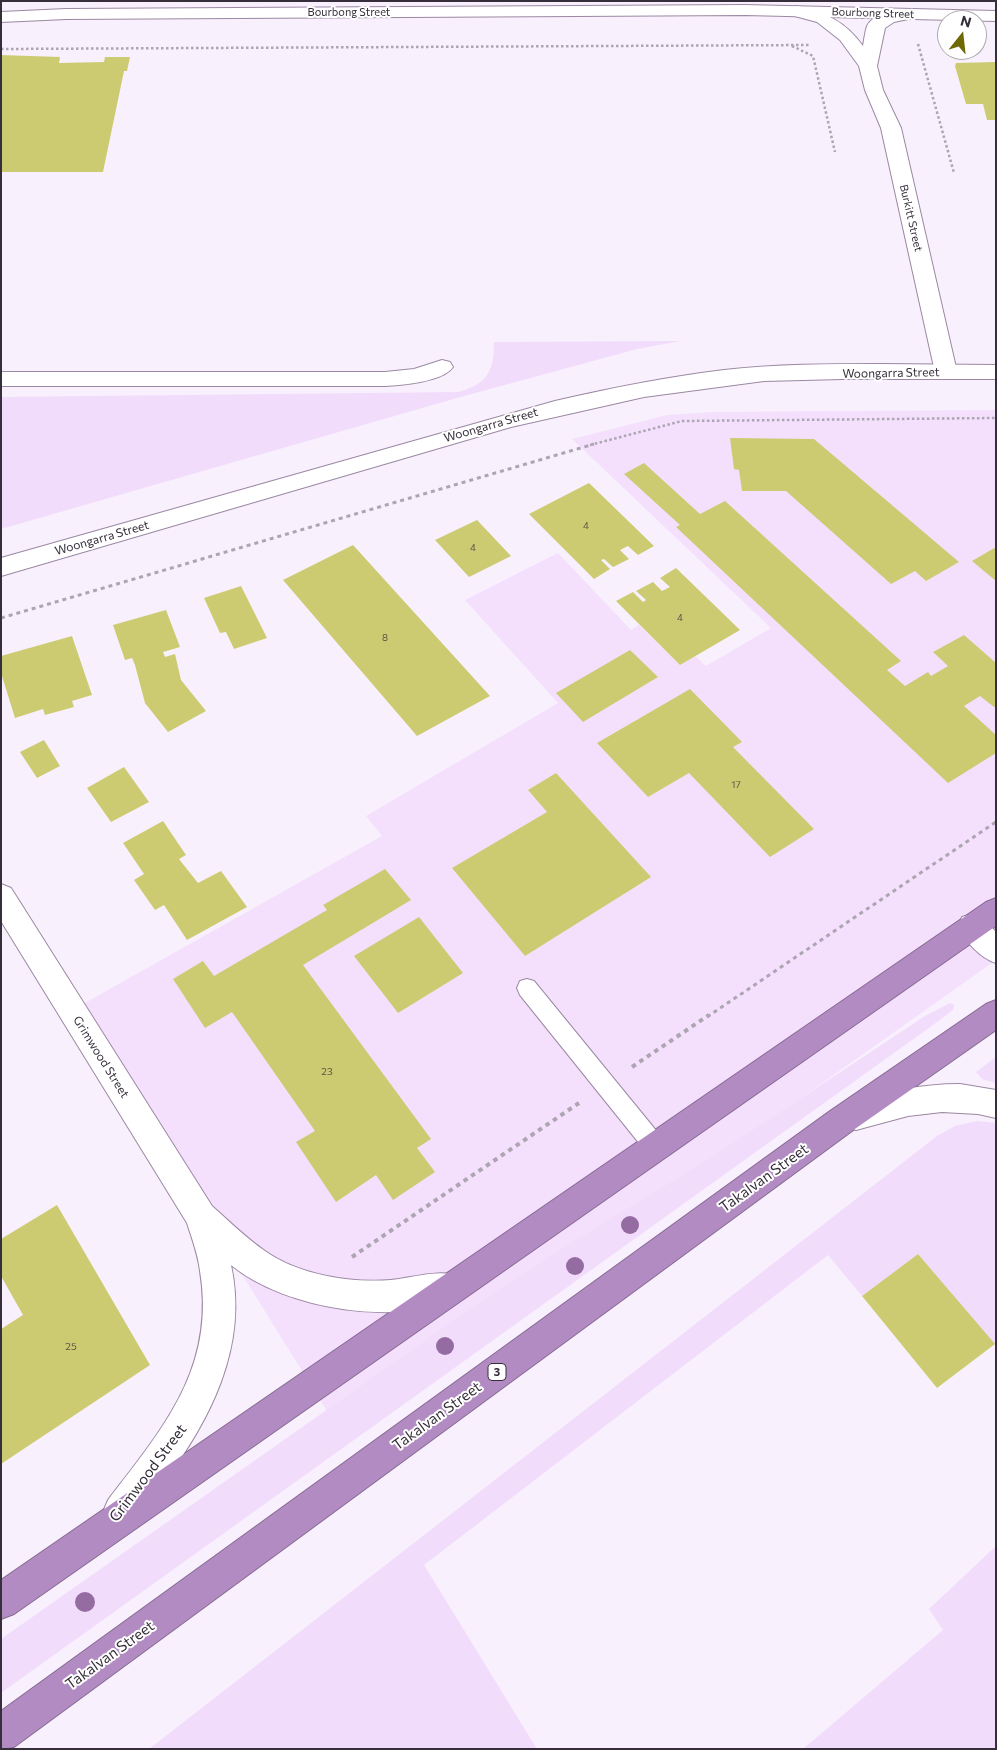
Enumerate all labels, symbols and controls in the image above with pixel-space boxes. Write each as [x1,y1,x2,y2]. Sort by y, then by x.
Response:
street label: Bourbong Street [308,5,390,19]
street label: Bourbong Street [831,5,915,21]
north arrow [937,10,987,60]
text: N [959,11,973,31]
street label: Burkitt Street [897,183,925,253]
street label: Woongarra Street [842,365,940,381]
street label: Woongarra Street [442,405,540,445]
street label: Woongarra Street [53,518,151,558]
house number: 4 [583,520,589,532]
house number: 4 [470,542,476,554]
house number: 4 [677,612,683,624]
house number: 8 [382,632,388,644]
house number: 17 [731,779,741,791]
street label: Grimwood Street [70,1013,132,1101]
house number: 23 [321,1066,333,1078]
street label: Takalvan Street [716,1140,812,1216]
house number: 25 [65,1341,77,1353]
road number: 3 [488,1364,506,1380]
street label: Takalvan Street [389,1378,485,1454]
street label: Grimwood Street [105,1421,191,1525]
street label: Takalvan Street [62,1617,158,1693]

